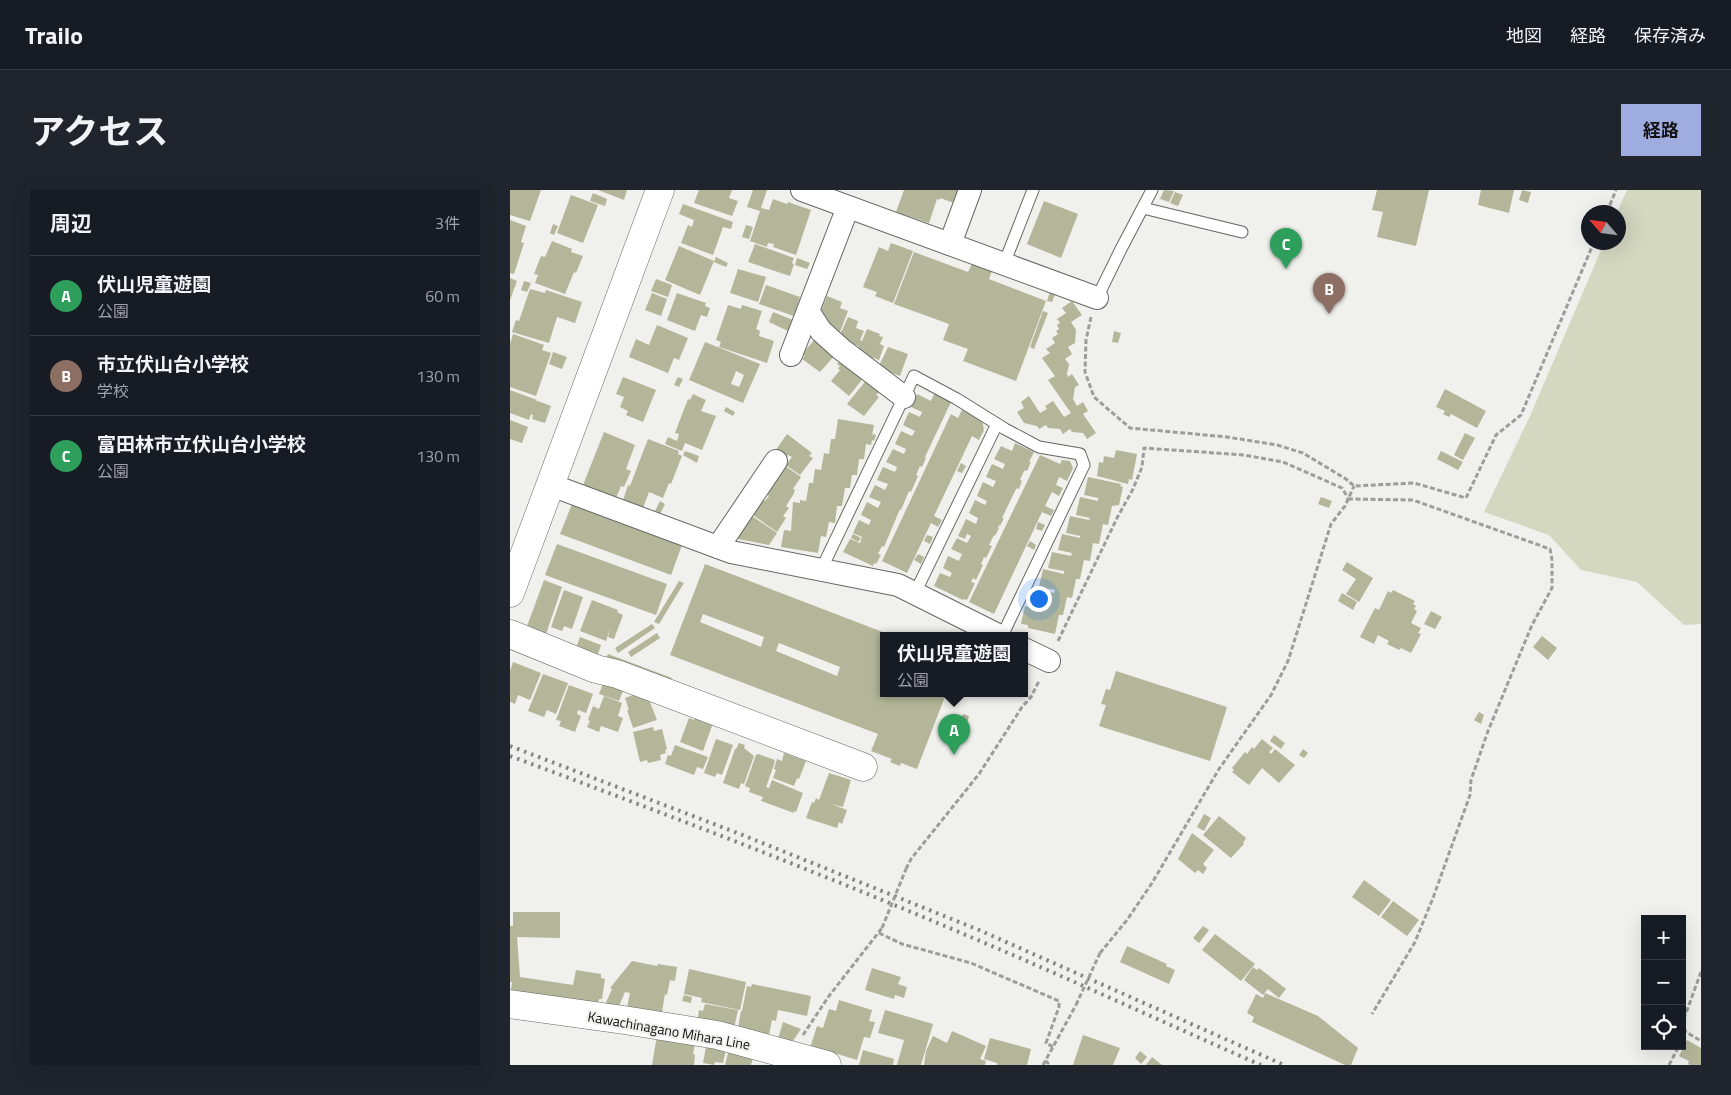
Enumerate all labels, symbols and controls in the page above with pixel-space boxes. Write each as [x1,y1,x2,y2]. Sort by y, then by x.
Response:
text: Trailo [25,17,83,53]
text: 地図 [1506,22,1542,49]
text: 経路 [1570,22,1606,49]
text: 保存済み [1634,22,1706,49]
text: アクセス [30,104,168,158]
button: 経路 [1621,104,1701,156]
north arrow [1581,205,1626,250]
text: 周辺 [50,207,92,239]
text: 3件 [435,211,460,235]
pin: C [1270,228,1302,269]
text: 伏山児童遊園 [97,269,211,298]
pin: B [1313,273,1345,314]
text: A [61,284,71,308]
text: 60 m [425,284,460,308]
text: 公園 [97,299,129,323]
text: 市立伏山台小学校 [97,349,249,378]
text: B [61,364,71,388]
text: 130 m [416,364,460,388]
text: 学校 [97,379,129,403]
text: 富田林市立伏山台小学校 [97,429,306,458]
text: C [62,444,70,468]
text: 130 m [416,444,460,468]
text: 公園 [97,459,129,483]
your location [1026,586,1052,612]
popup [880,632,1028,697]
text: 伏山児童遊園 [897,638,1011,667]
text: 公園 [897,668,929,692]
pin: A [938,714,970,755]
map controls [1641,915,1686,1050]
button: + [1641,915,1686,960]
button: − [1641,960,1686,1005]
street label: Kawachinagano Mihara Line [586,1005,752,1055]
button: locate [1641,1005,1686,1050]

